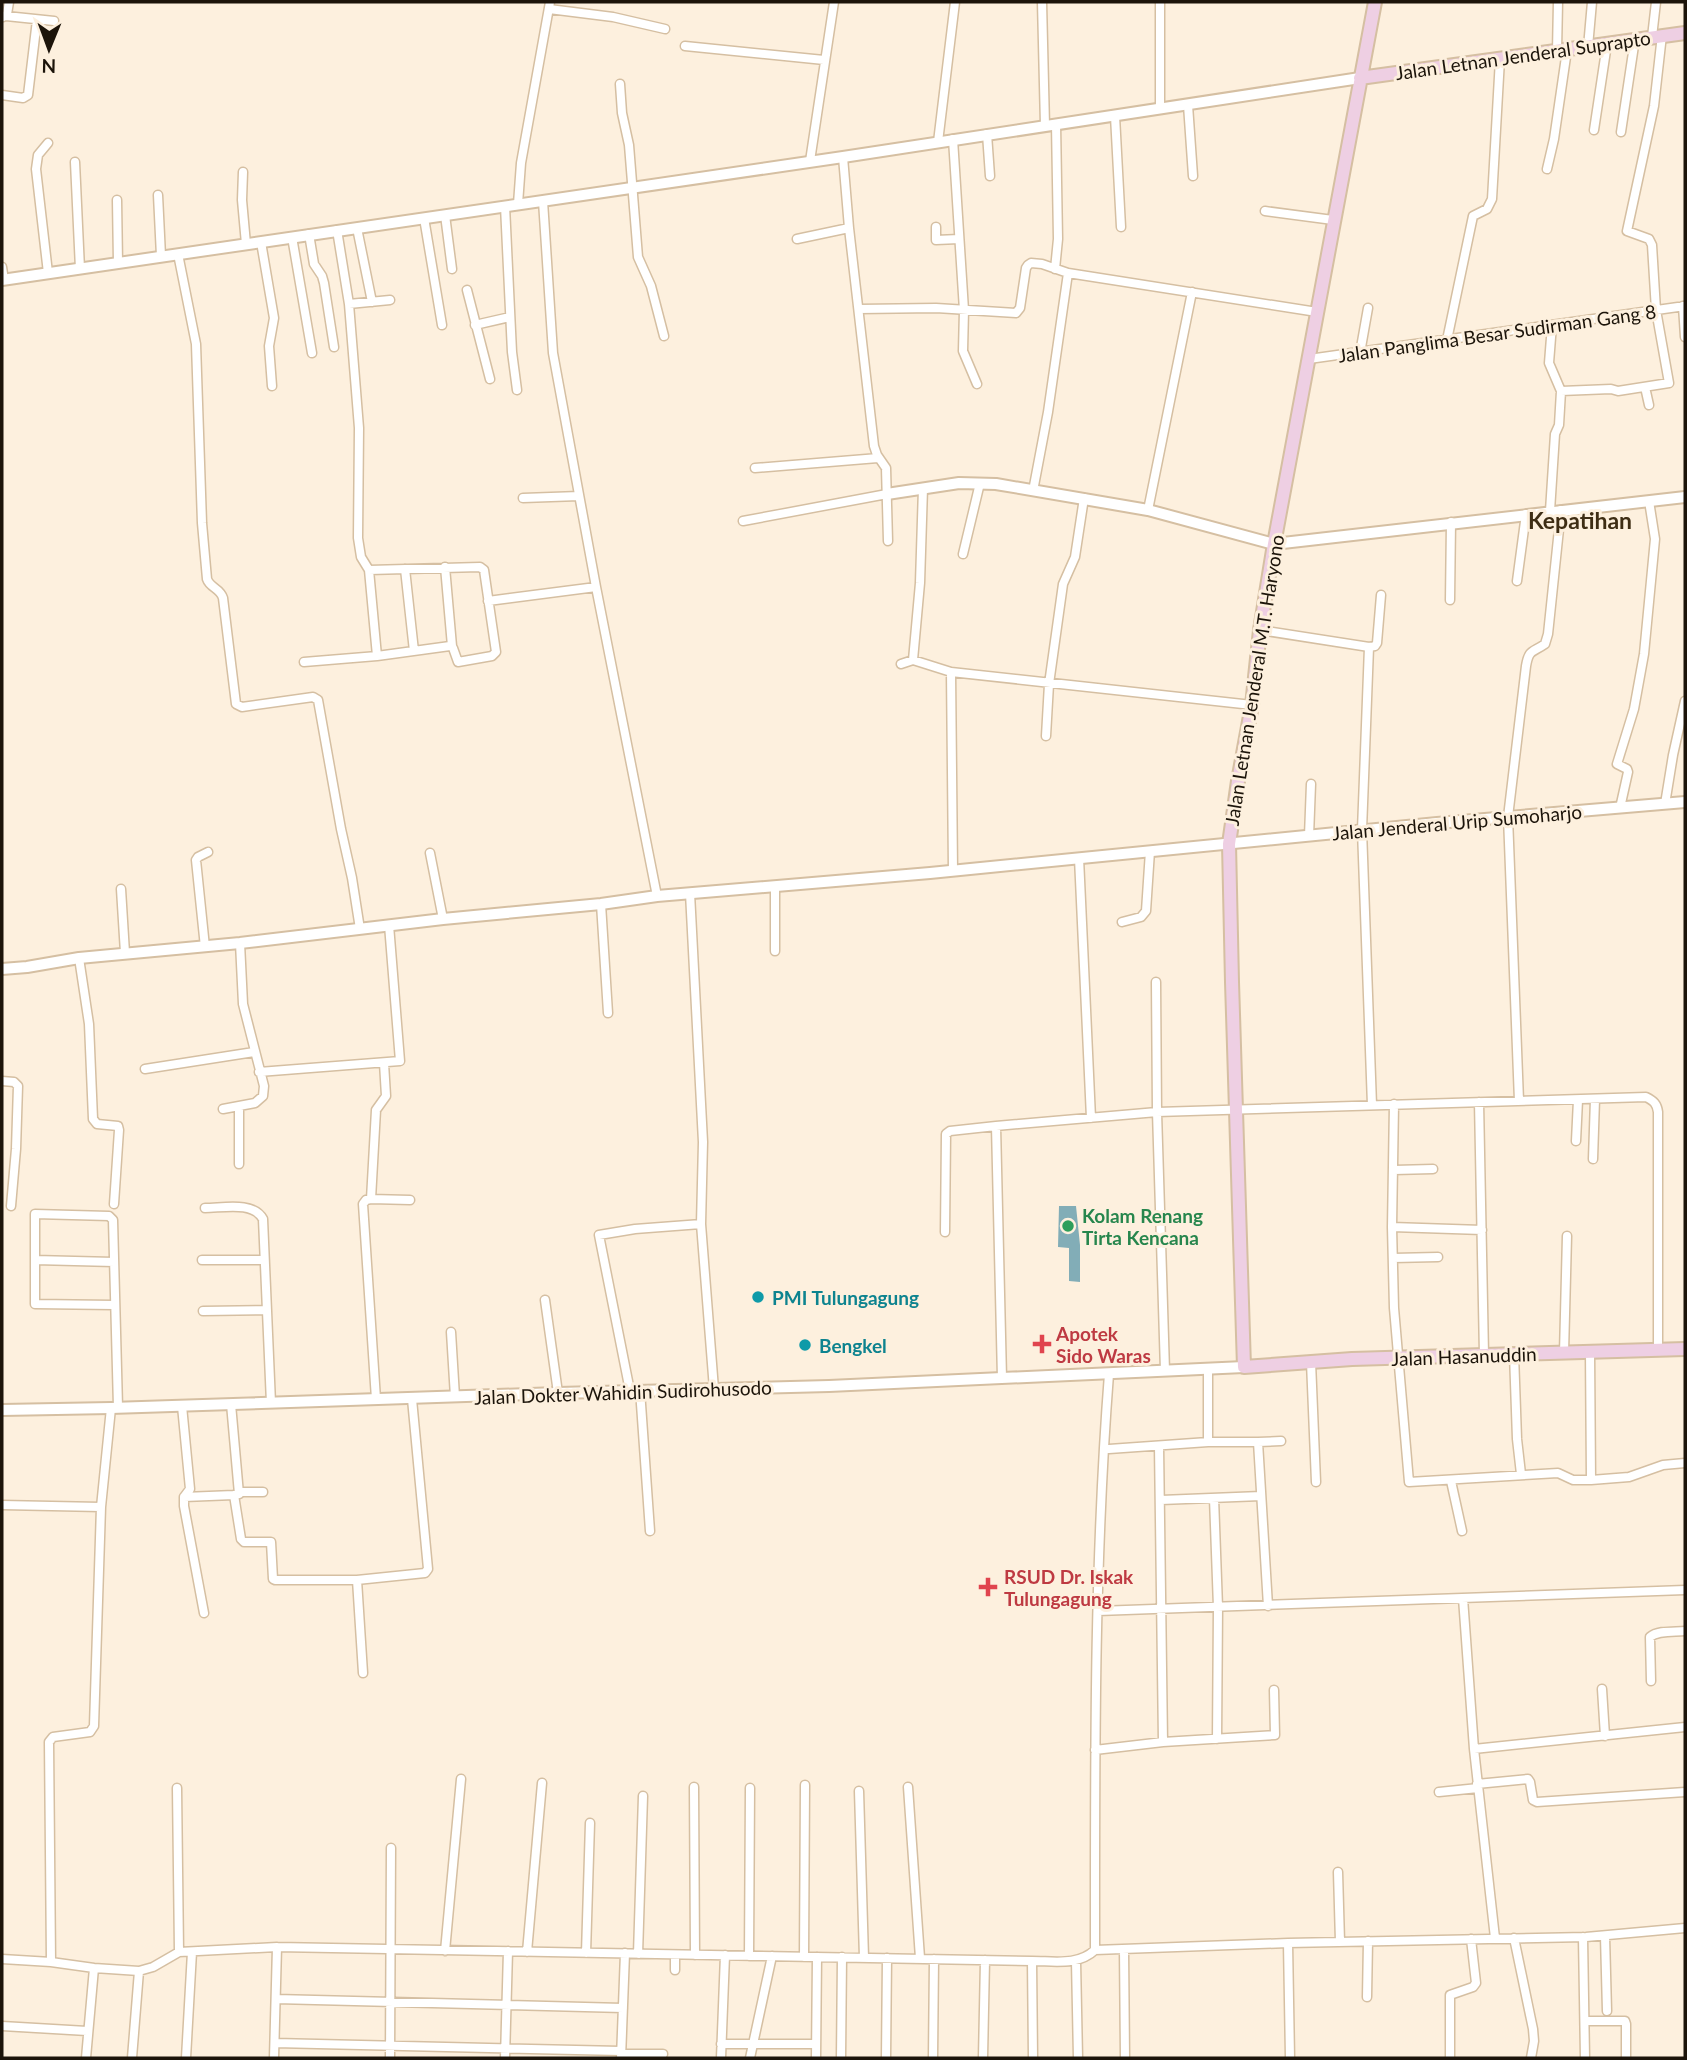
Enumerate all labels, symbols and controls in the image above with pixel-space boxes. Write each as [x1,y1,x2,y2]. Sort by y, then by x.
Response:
north arrow [14,14,84,84]
street label: Jalan Letnan Jenderal Suprapto [1394,26,1652,84]
text: N [41,55,56,78]
street label: Jalan Panglima Besar Sudirman Gang 8 [1337,299,1657,367]
district label: Kepatihan [1528,506,1632,534]
street label: Jalan Letnan Jenderal M.T. Haryono [1220,533,1288,827]
street label: Jalan Jenderal Urip Sumoharjo [1331,800,1583,844]
place label: Kolam Renang Tirta Kencana [1082,1204,1203,1249]
marker: Kolam Renang Tirta Kencana [1060,1218,1076,1234]
place label: PMI Tulungagung [772,1286,919,1309]
marker: PMI Tulungagung [750,1289,766,1305]
place label: Apotek Sido Waras [1055,1322,1151,1367]
place label: Bengkel [819,1334,887,1357]
marker: Apotek Sido Waras [1034,1336,1050,1352]
marker: Bengkel [797,1337,813,1353]
street label: Jalan Hasanuddin [1391,1342,1537,1370]
street label: Jalan Dokter Wahidin Sudirohusodo [474,1375,772,1409]
place label: RSUD Dr. Iskak Tulungagung [1004,1565,1134,1610]
marker: RSUD Dr. Iskak Tulungagung [978,1577,998,1597]

